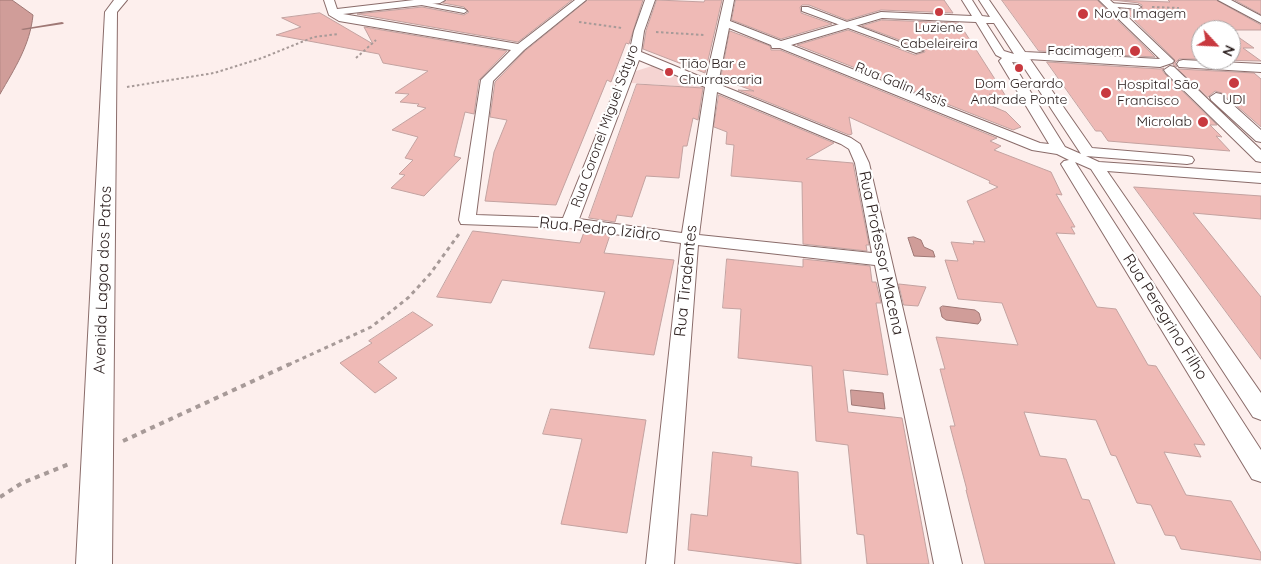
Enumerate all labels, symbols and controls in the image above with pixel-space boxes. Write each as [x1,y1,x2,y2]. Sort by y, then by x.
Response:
marker: Luziene Cabeleireira [933,6,945,18]
place label: Nova Imagem [1094,6,1186,22]
marker: Nova Imagem [1076,7,1090,21]
place label: Luziene Cabeleireira [900,20,978,52]
north arrow [1191,20,1241,70]
street label: Rua Coronel Miguel Sátyro [568,42,642,210]
text: N [1218,42,1239,59]
place label: Facimagem [1047,43,1124,59]
marker: Facimagem [1128,44,1142,58]
place label: Tião Bar e Churrascaria [679,56,762,88]
street label: Rua Galin Assis [853,59,949,111]
marker: Dom Gerardo Andrade Ponte [1013,62,1025,74]
marker: Tião Bar e Churrascaria [663,66,675,78]
place label: Dom Gerardo Andrade Ponte [971,76,1067,108]
marker: UDI [1227,76,1241,90]
place label: Hospital São Francisco [1117,77,1199,110]
marker: Hospital São Francisco [1099,86,1113,100]
place label: UDI [1222,92,1246,108]
place label: Microlab [1136,114,1192,130]
marker: Microlab [1196,115,1210,129]
street label: Rua Professor Macena [854,169,908,337]
street label: Avenida Lagoa dos Patos [90,186,116,374]
street label: Rua Pedro Izidro [538,213,662,245]
street label: Rua Tiradentes [671,224,701,338]
street label: Rua Peregrino Filho [1119,251,1211,383]

